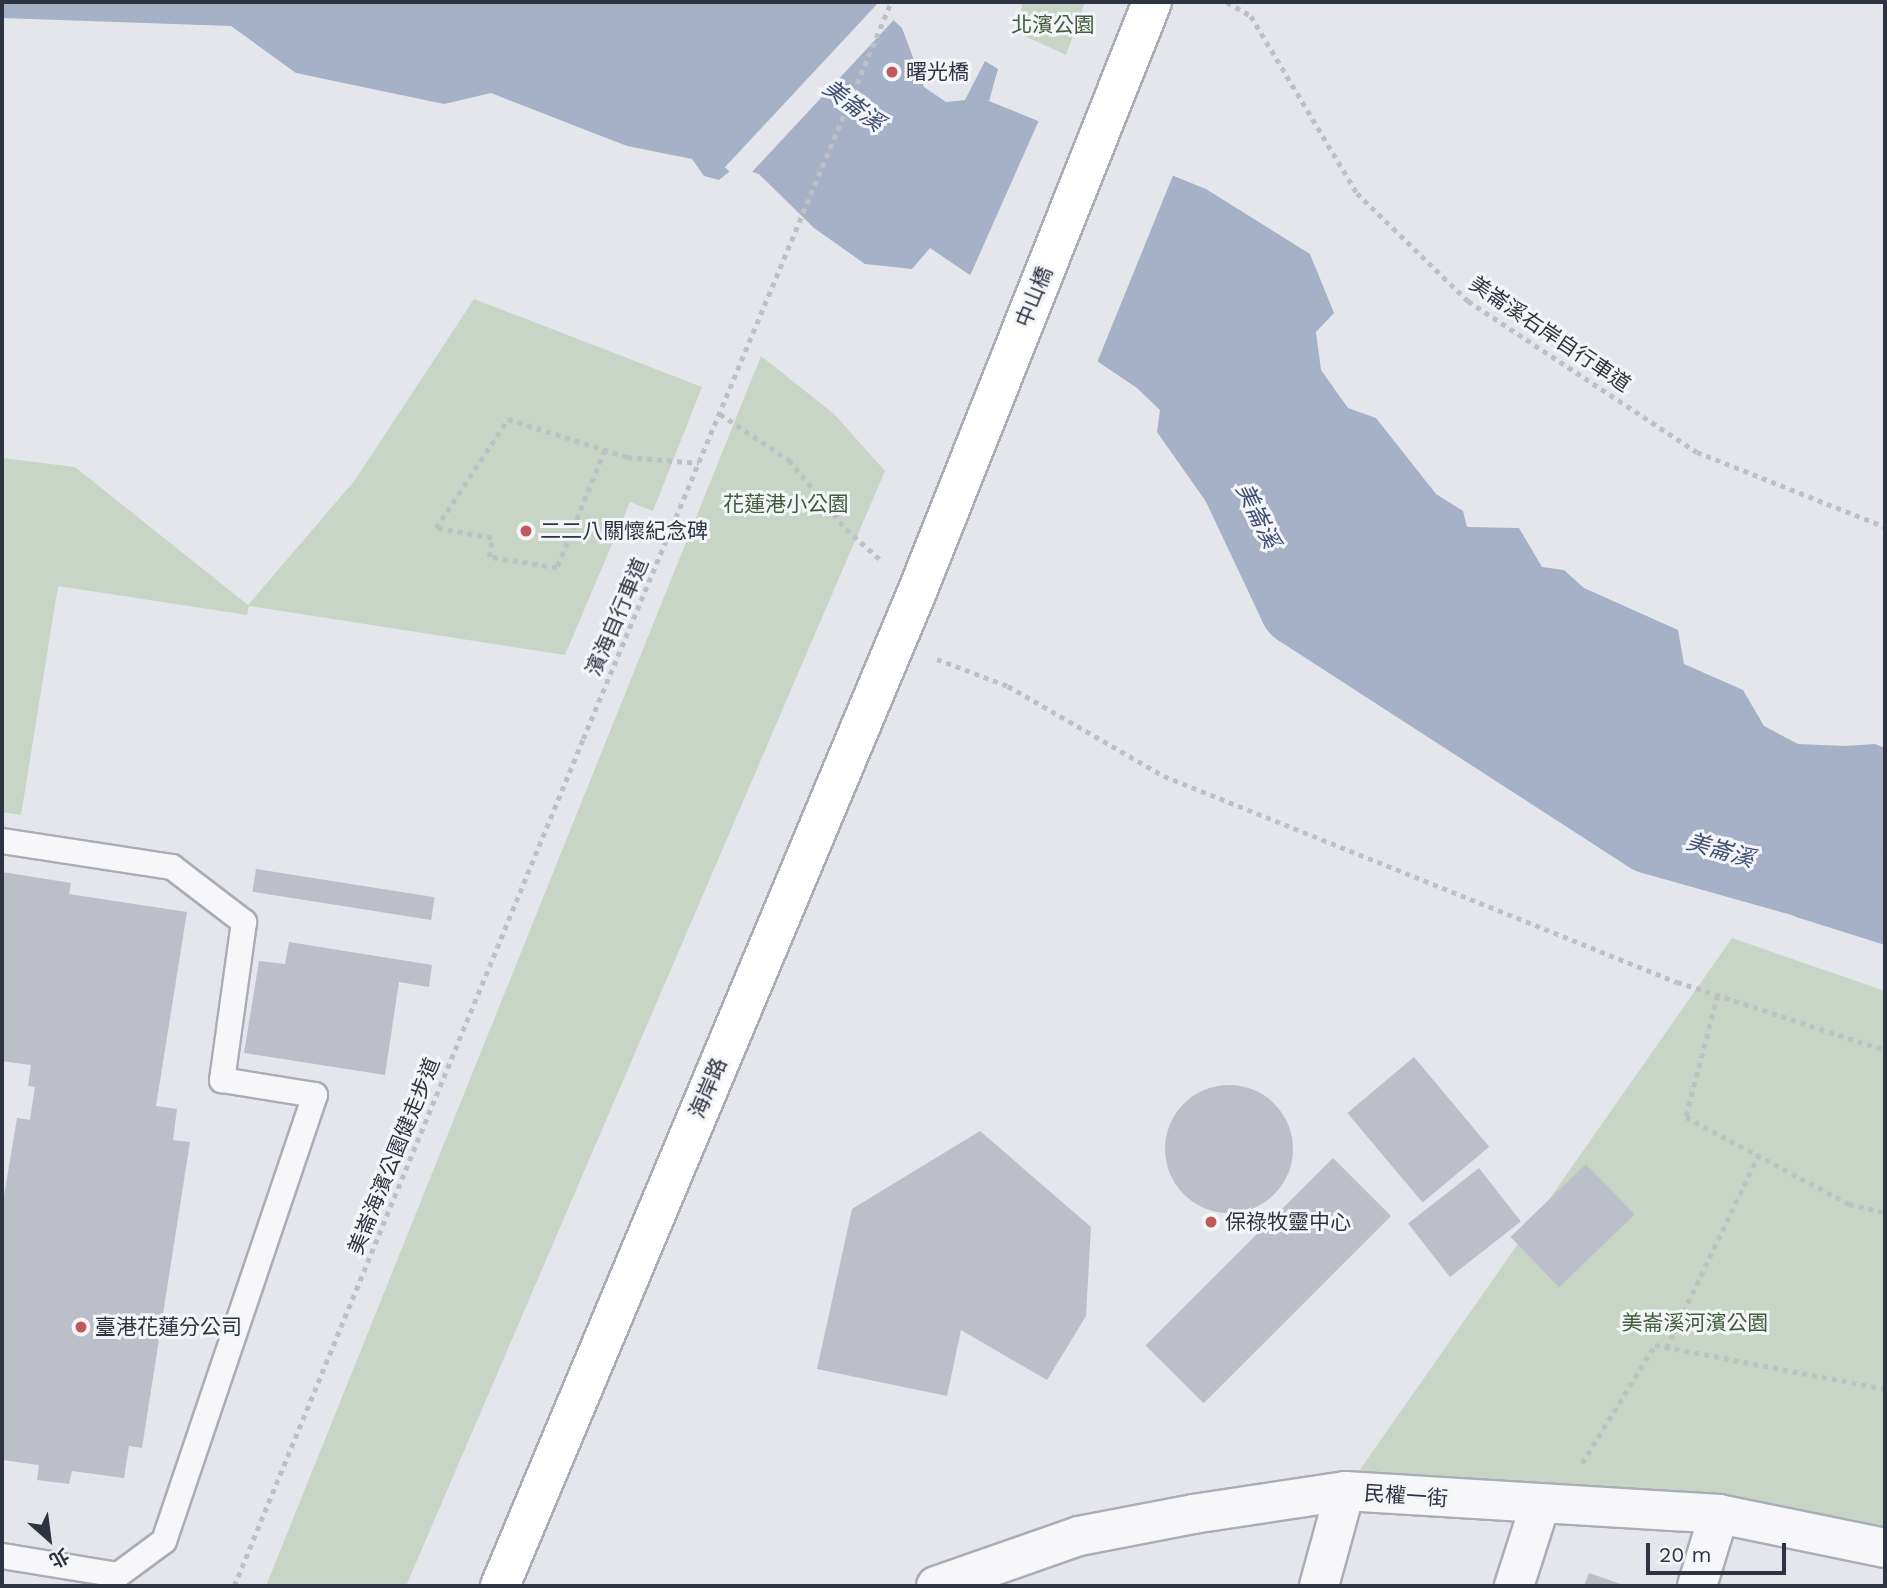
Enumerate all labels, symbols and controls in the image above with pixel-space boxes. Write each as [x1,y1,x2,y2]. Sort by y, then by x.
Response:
park label: 北濱公園 [1011,12,1095,38]
place label: 曙光橋 [906,59,969,85]
marker: 曙光橋 [884,64,900,80]
water label: 美崙溪 [817,74,889,138]
street label: 中山橋 [1011,263,1057,331]
street label: 美崙溪右岸自行車道 [1465,271,1635,397]
water label: 美崙溪 [1229,479,1285,553]
park label: 花蓮港小公園 [723,491,849,517]
place label: 二二八關懷紀念碑 [540,518,708,544]
marker: 二二八關懷紀念碑 [518,523,534,539]
street label: 濱海自行車道 [581,554,653,680]
water label: 美崙溪 [1683,828,1757,874]
street label: 美崙海濱公園健走步道 [343,1054,445,1258]
street label: 海岸路 [684,1054,732,1122]
place label: 保祿牧靈中心 [1225,1209,1351,1235]
marker: 保祿牧靈中心 [1203,1214,1219,1230]
park label: 美崙溪河濱公園 [1622,1310,1768,1336]
place label: 臺港花蓮分公司 [95,1314,242,1340]
marker: 臺港花蓮分公司 [73,1319,89,1335]
street label: 民權一街 [1363,1481,1449,1511]
north arrow [14,1504,84,1574]
scale bar [1649,1528,1789,1572]
text: 20 m [1659,1542,1711,1567]
text: 北 [45,1543,73,1573]

